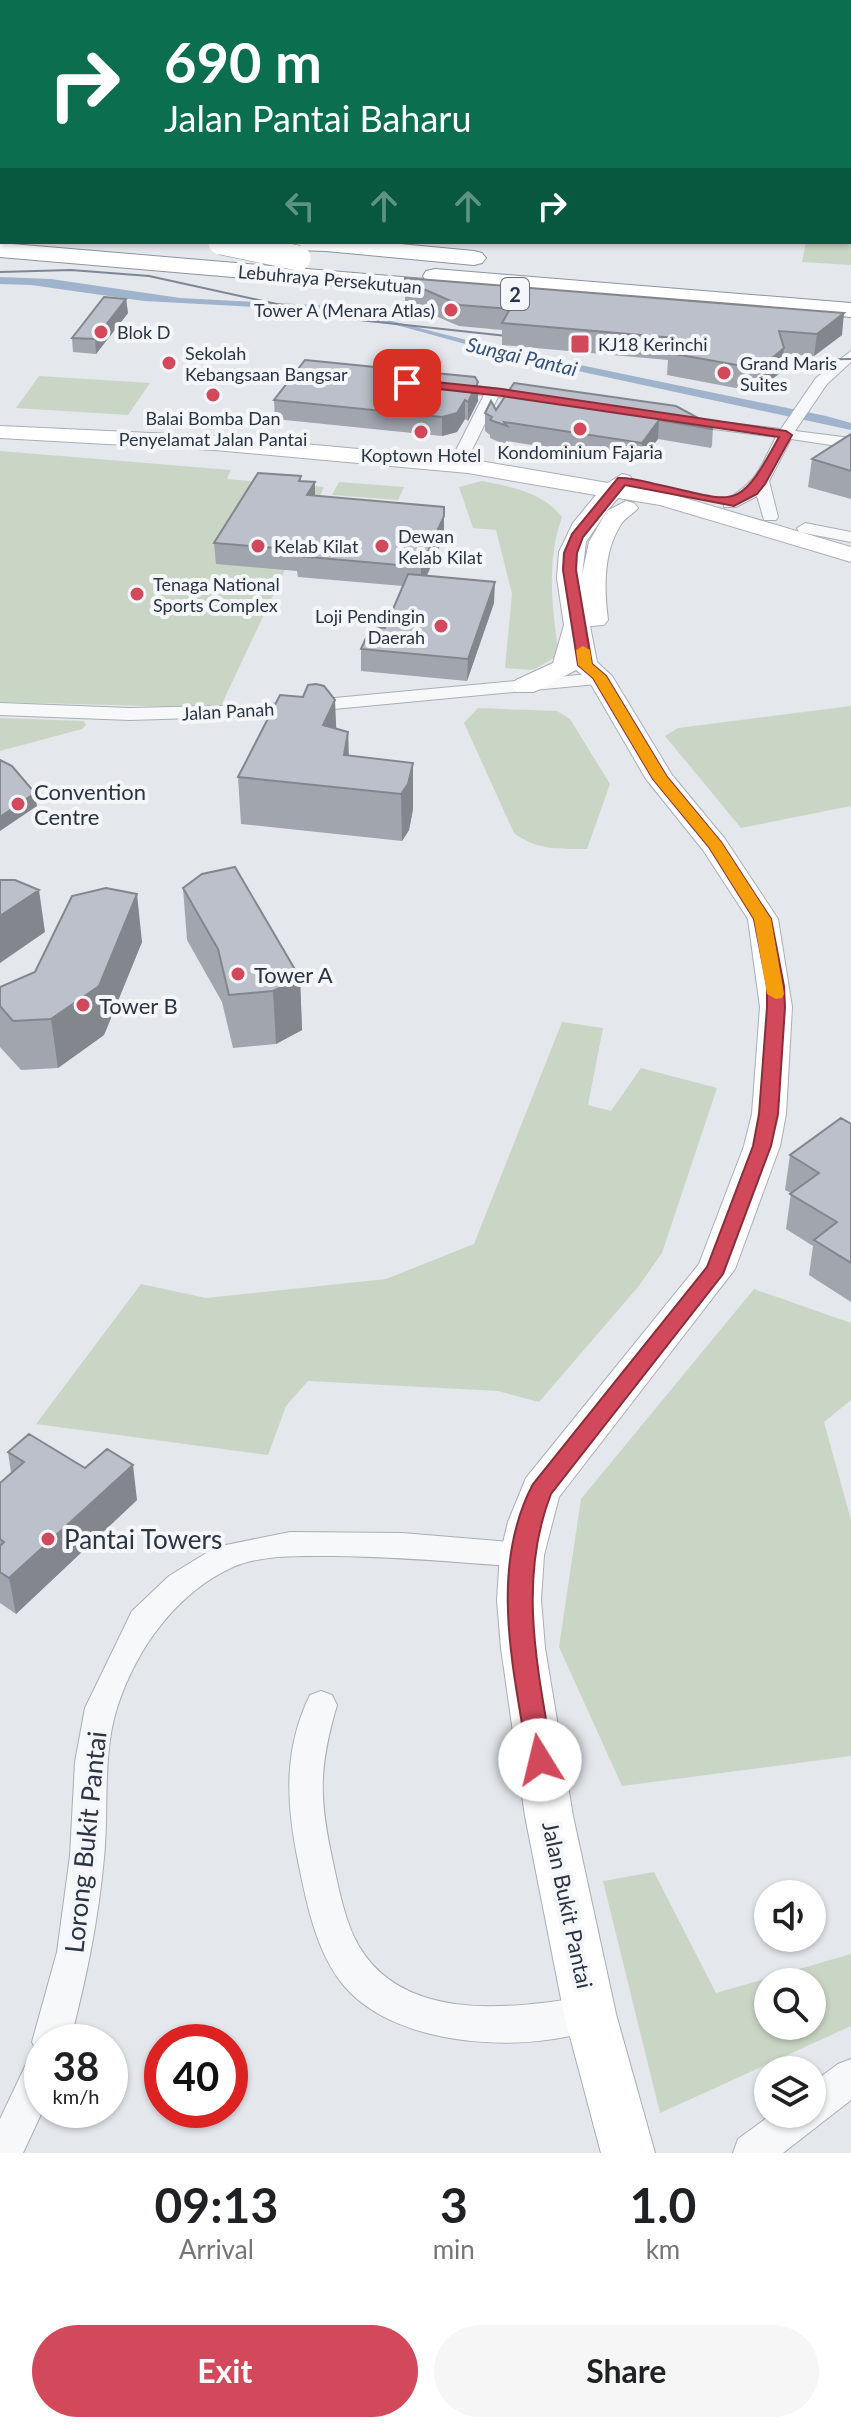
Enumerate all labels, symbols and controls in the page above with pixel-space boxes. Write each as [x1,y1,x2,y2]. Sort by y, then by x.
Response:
text: 690 m [164,28,322,95]
icon: right [32,32,136,136]
text: Jalan Pantai Baharu [164,96,472,140]
icon: left [278,184,322,228]
icon: ahead [362,184,406,228]
icon: ahead [446,184,490,228]
icon: right [530,184,574,228]
street label: Lebuhraya Persekutuan [237,260,423,298]
road number: 2 [501,278,529,310]
place label: Tower A (Menara Atlas) [254,299,435,321]
marker: Tower A (Menara Atlas) [442,301,460,319]
place label: Blok D [117,321,170,343]
marker: Blok D [92,323,110,341]
water label: Sungai Pantai [464,332,580,380]
marker: KJ18 Kerinchi [569,333,591,355]
place label: KJ18 Kerinchi [598,333,708,355]
place label: Sekolah Kebangsaan Bangsar [185,342,348,385]
pin [373,349,441,417]
place label: Grand Maris Suites [740,352,837,395]
marker: Sekolah Kebangsaan Bangsar [160,354,178,372]
icon: arrive [385,361,429,405]
marker: Grand Maris Suites [715,364,733,382]
marker: Balai Bomba Dan Penyelamat Jalan Pantai [204,386,222,404]
place label: Balai Bomba Dan Penyelamat Jalan Pantai [119,407,307,450]
marker: Kondominium Fajaria [571,420,589,438]
marker: Koptown Hotel [412,423,430,441]
place label: Kondominium Fajaria [497,441,663,463]
place label: Koptown Hotel [361,444,481,466]
place label: Dewan Kelab Kilat [398,525,483,568]
place label: Kelab Kilat [274,535,359,557]
marker: Kelab Kilat [249,537,267,555]
marker: Dewan Kelab Kilat [373,537,391,555]
place label: Tenaga National Sports Complex [153,573,280,616]
marker: Tenaga National Sports Complex [128,585,146,603]
place label: Loji Pendingin Daerah [315,605,425,648]
marker: Loji Pendingin Daerah [432,617,450,635]
street label: Jalan Panah [181,698,275,724]
place label: Convention Centre [34,778,146,830]
marker: Convention Centre [9,795,27,813]
place label: Tower A [254,961,333,988]
marker: Tower A [229,965,247,983]
place label: Tower B [99,992,178,1019]
marker: Tower B [74,996,92,1014]
place label: Pantai Towers [64,1523,222,1555]
marker: Pantai Towers [39,1530,57,1548]
position arrow [498,1718,582,1802]
street label: Lorong Bukit Pantai [57,1729,113,1955]
street label: Jalan Bukit Pantai [537,1819,599,1991]
map controls [754,1880,826,2128]
button: sound [754,1880,826,1952]
button: search [754,1968,826,2040]
speed limit sign: 40 [144,2024,248,2128]
text: 38 [53,2042,99,2090]
button: layers [754,2056,826,2128]
text: km/h [53,2084,99,2108]
text: 09:13 [155,2176,278,2233]
text: 3 [440,2176,468,2233]
text: 1.0 [629,2176,696,2233]
text: Arrival [179,2233,254,2265]
text: min [433,2233,475,2265]
text: km [646,2233,680,2265]
button: Exit [32,2325,418,2417]
button: Share [434,2325,819,2417]

